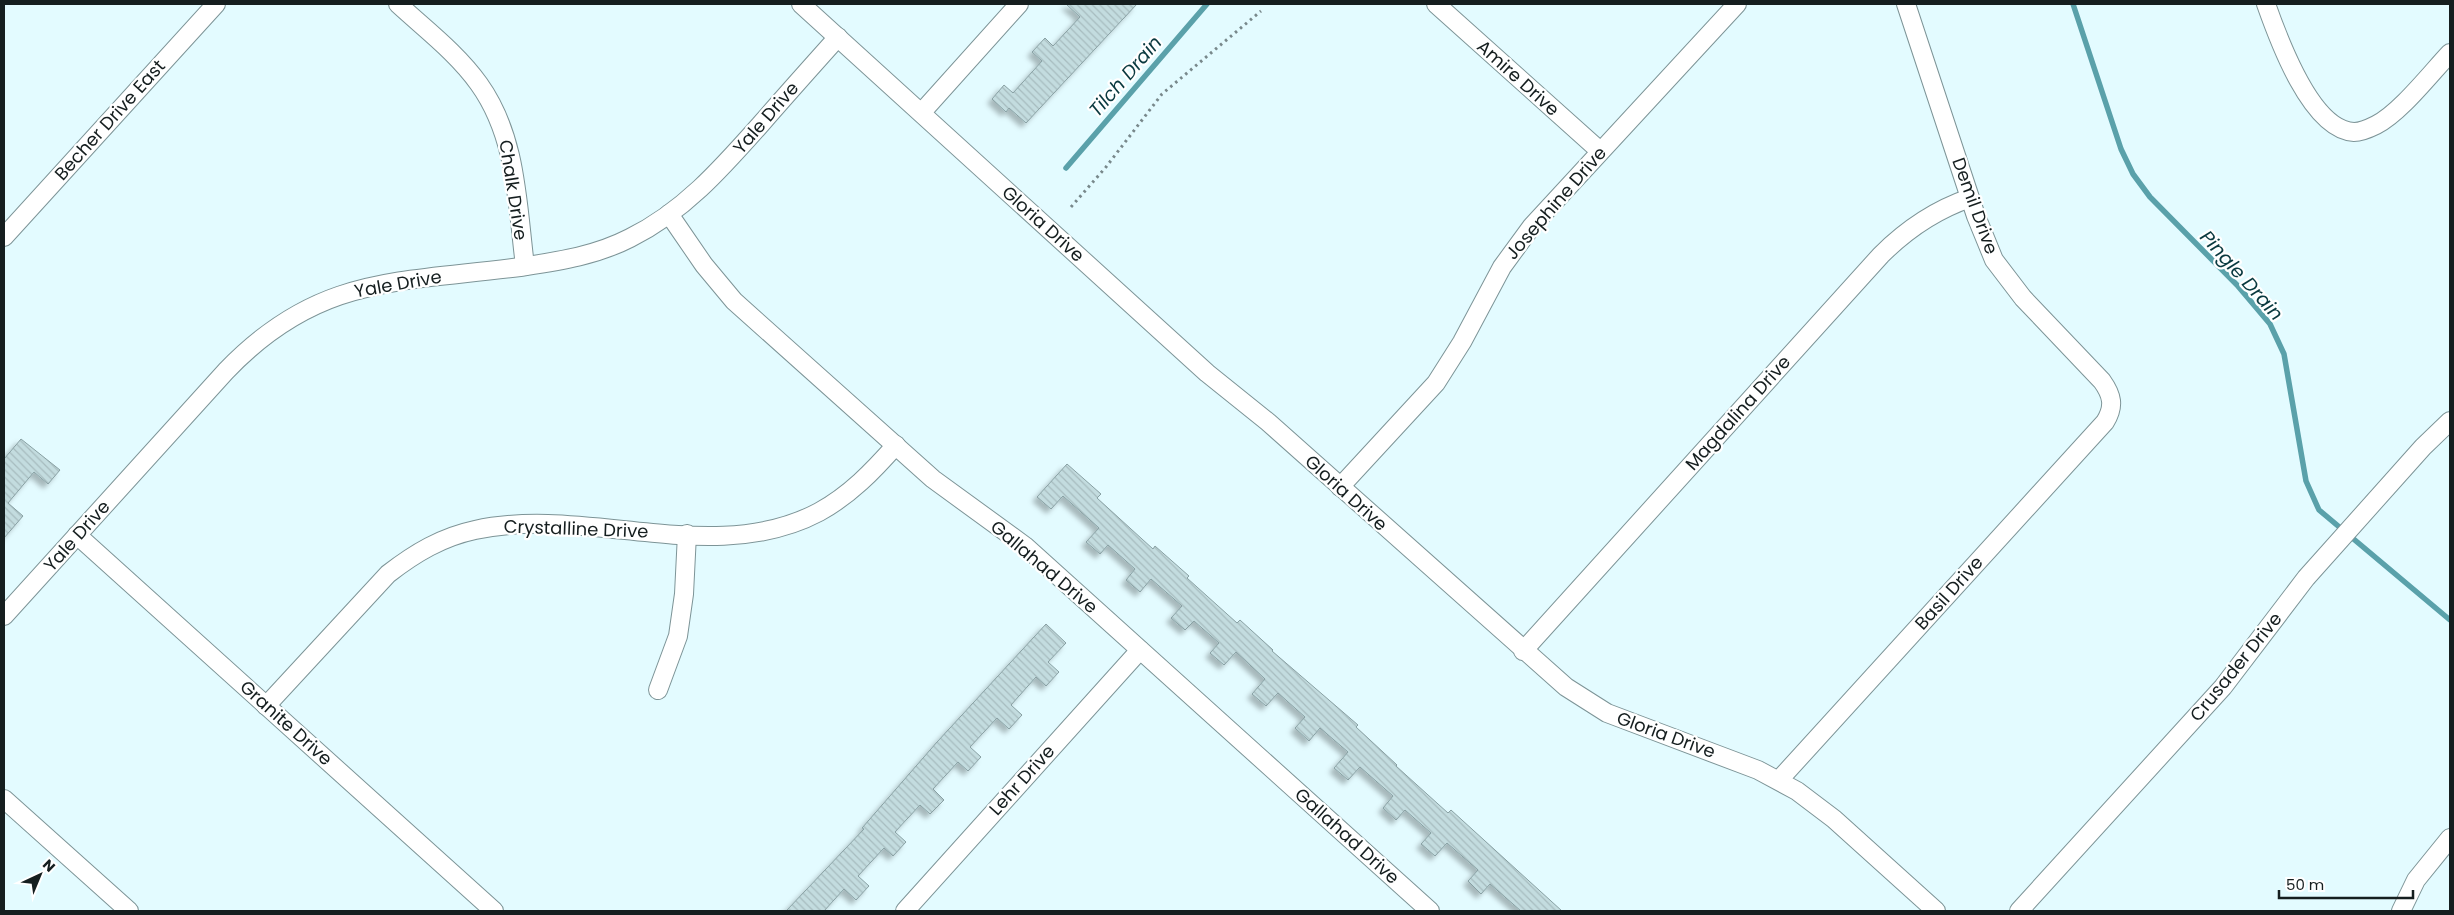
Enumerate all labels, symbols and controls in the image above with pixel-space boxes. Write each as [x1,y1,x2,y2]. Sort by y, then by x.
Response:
water label: Tilch Drain [1083,30,1168,123]
street label: Amire Drive [1472,34,1565,121]
street label: Becher Drive East [49,54,171,185]
street label: Yale Drive [727,76,804,159]
street label: Chalk Drive [493,138,534,242]
street label: Josephine Drive [1499,141,1612,265]
street label: Demil Drive [1946,154,2005,258]
street label: Gloria Drive [997,180,1090,267]
water label: Pingle Drain [2194,224,2289,326]
street label: Yale Drive [352,264,444,303]
street label: Magdalina Drive [1679,350,1796,476]
street label: Gloria Drive [1300,449,1393,536]
street label: Yale Drive [38,495,115,577]
street label: Crystalline Drive [503,513,649,544]
street label: Gallahad Drive [985,514,1103,619]
street label: Basil Drive [1909,550,1988,635]
street label: Crusader Drive [2184,607,2287,726]
street label: Granite Drive [235,674,338,771]
street label: Gloria Drive [1613,705,1719,764]
street label: Lehr Drive [983,739,1060,820]
street label: Gallahad Drive [1290,782,1405,889]
north arrow [15,850,65,900]
text: N [38,855,60,876]
scale bar [2279,868,2413,900]
text: 50 m [2286,874,2324,895]

